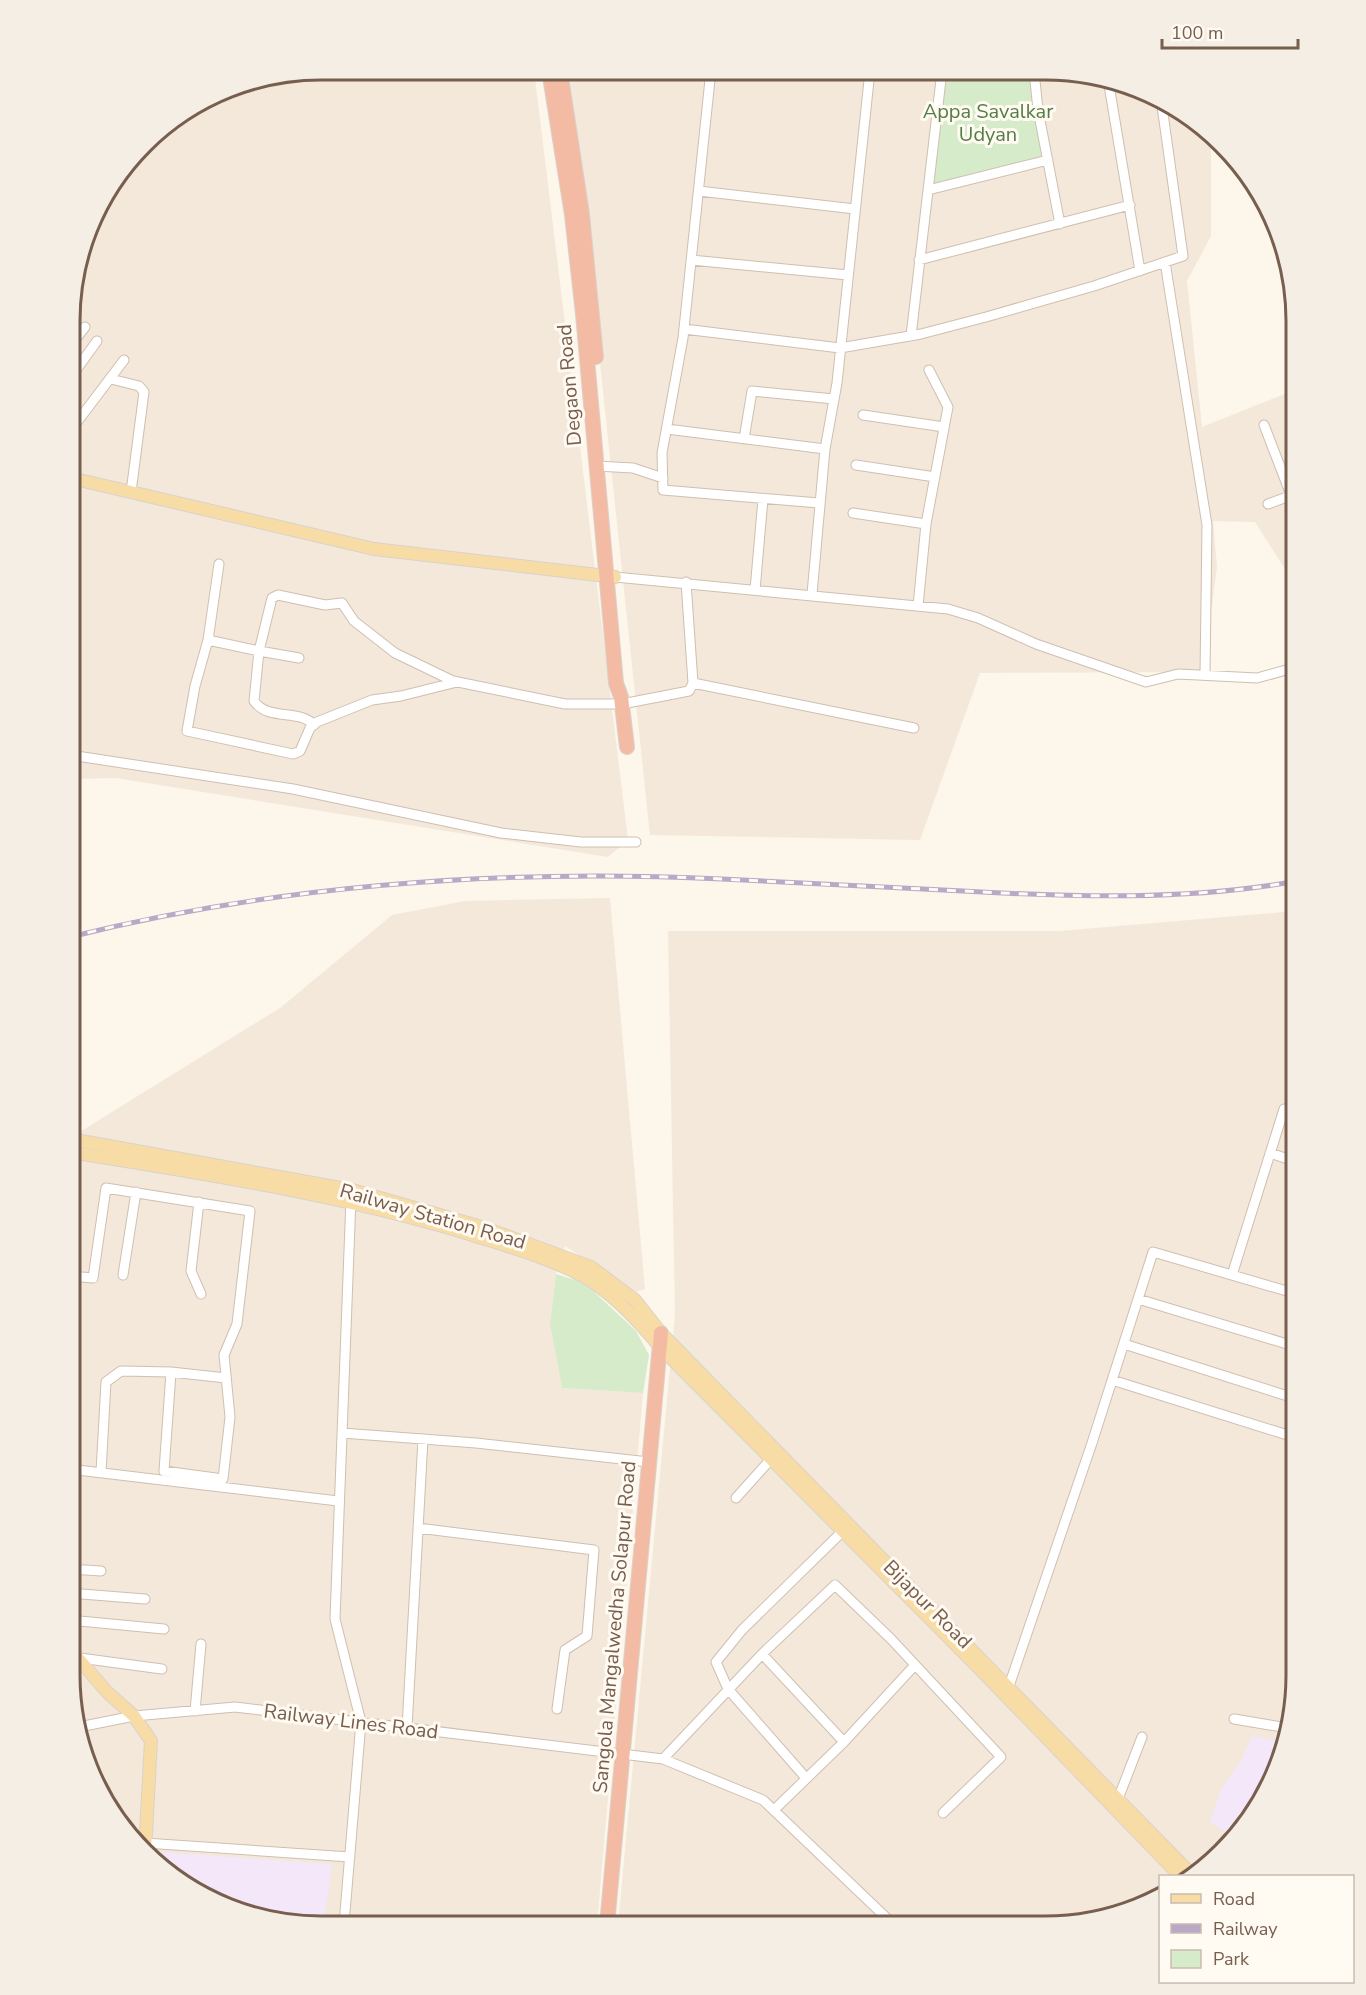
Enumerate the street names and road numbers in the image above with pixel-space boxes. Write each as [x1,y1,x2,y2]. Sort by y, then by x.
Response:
street label: Degaon Road [551,323,588,447]
street label: Railway Station Road [337,1177,529,1256]
street label: Sangola Mangalwedha Solapur Road [587,1460,642,1794]
street label: Bijapur Road [877,1554,978,1655]
street label: Railway Lines Road [262,1697,440,1746]

